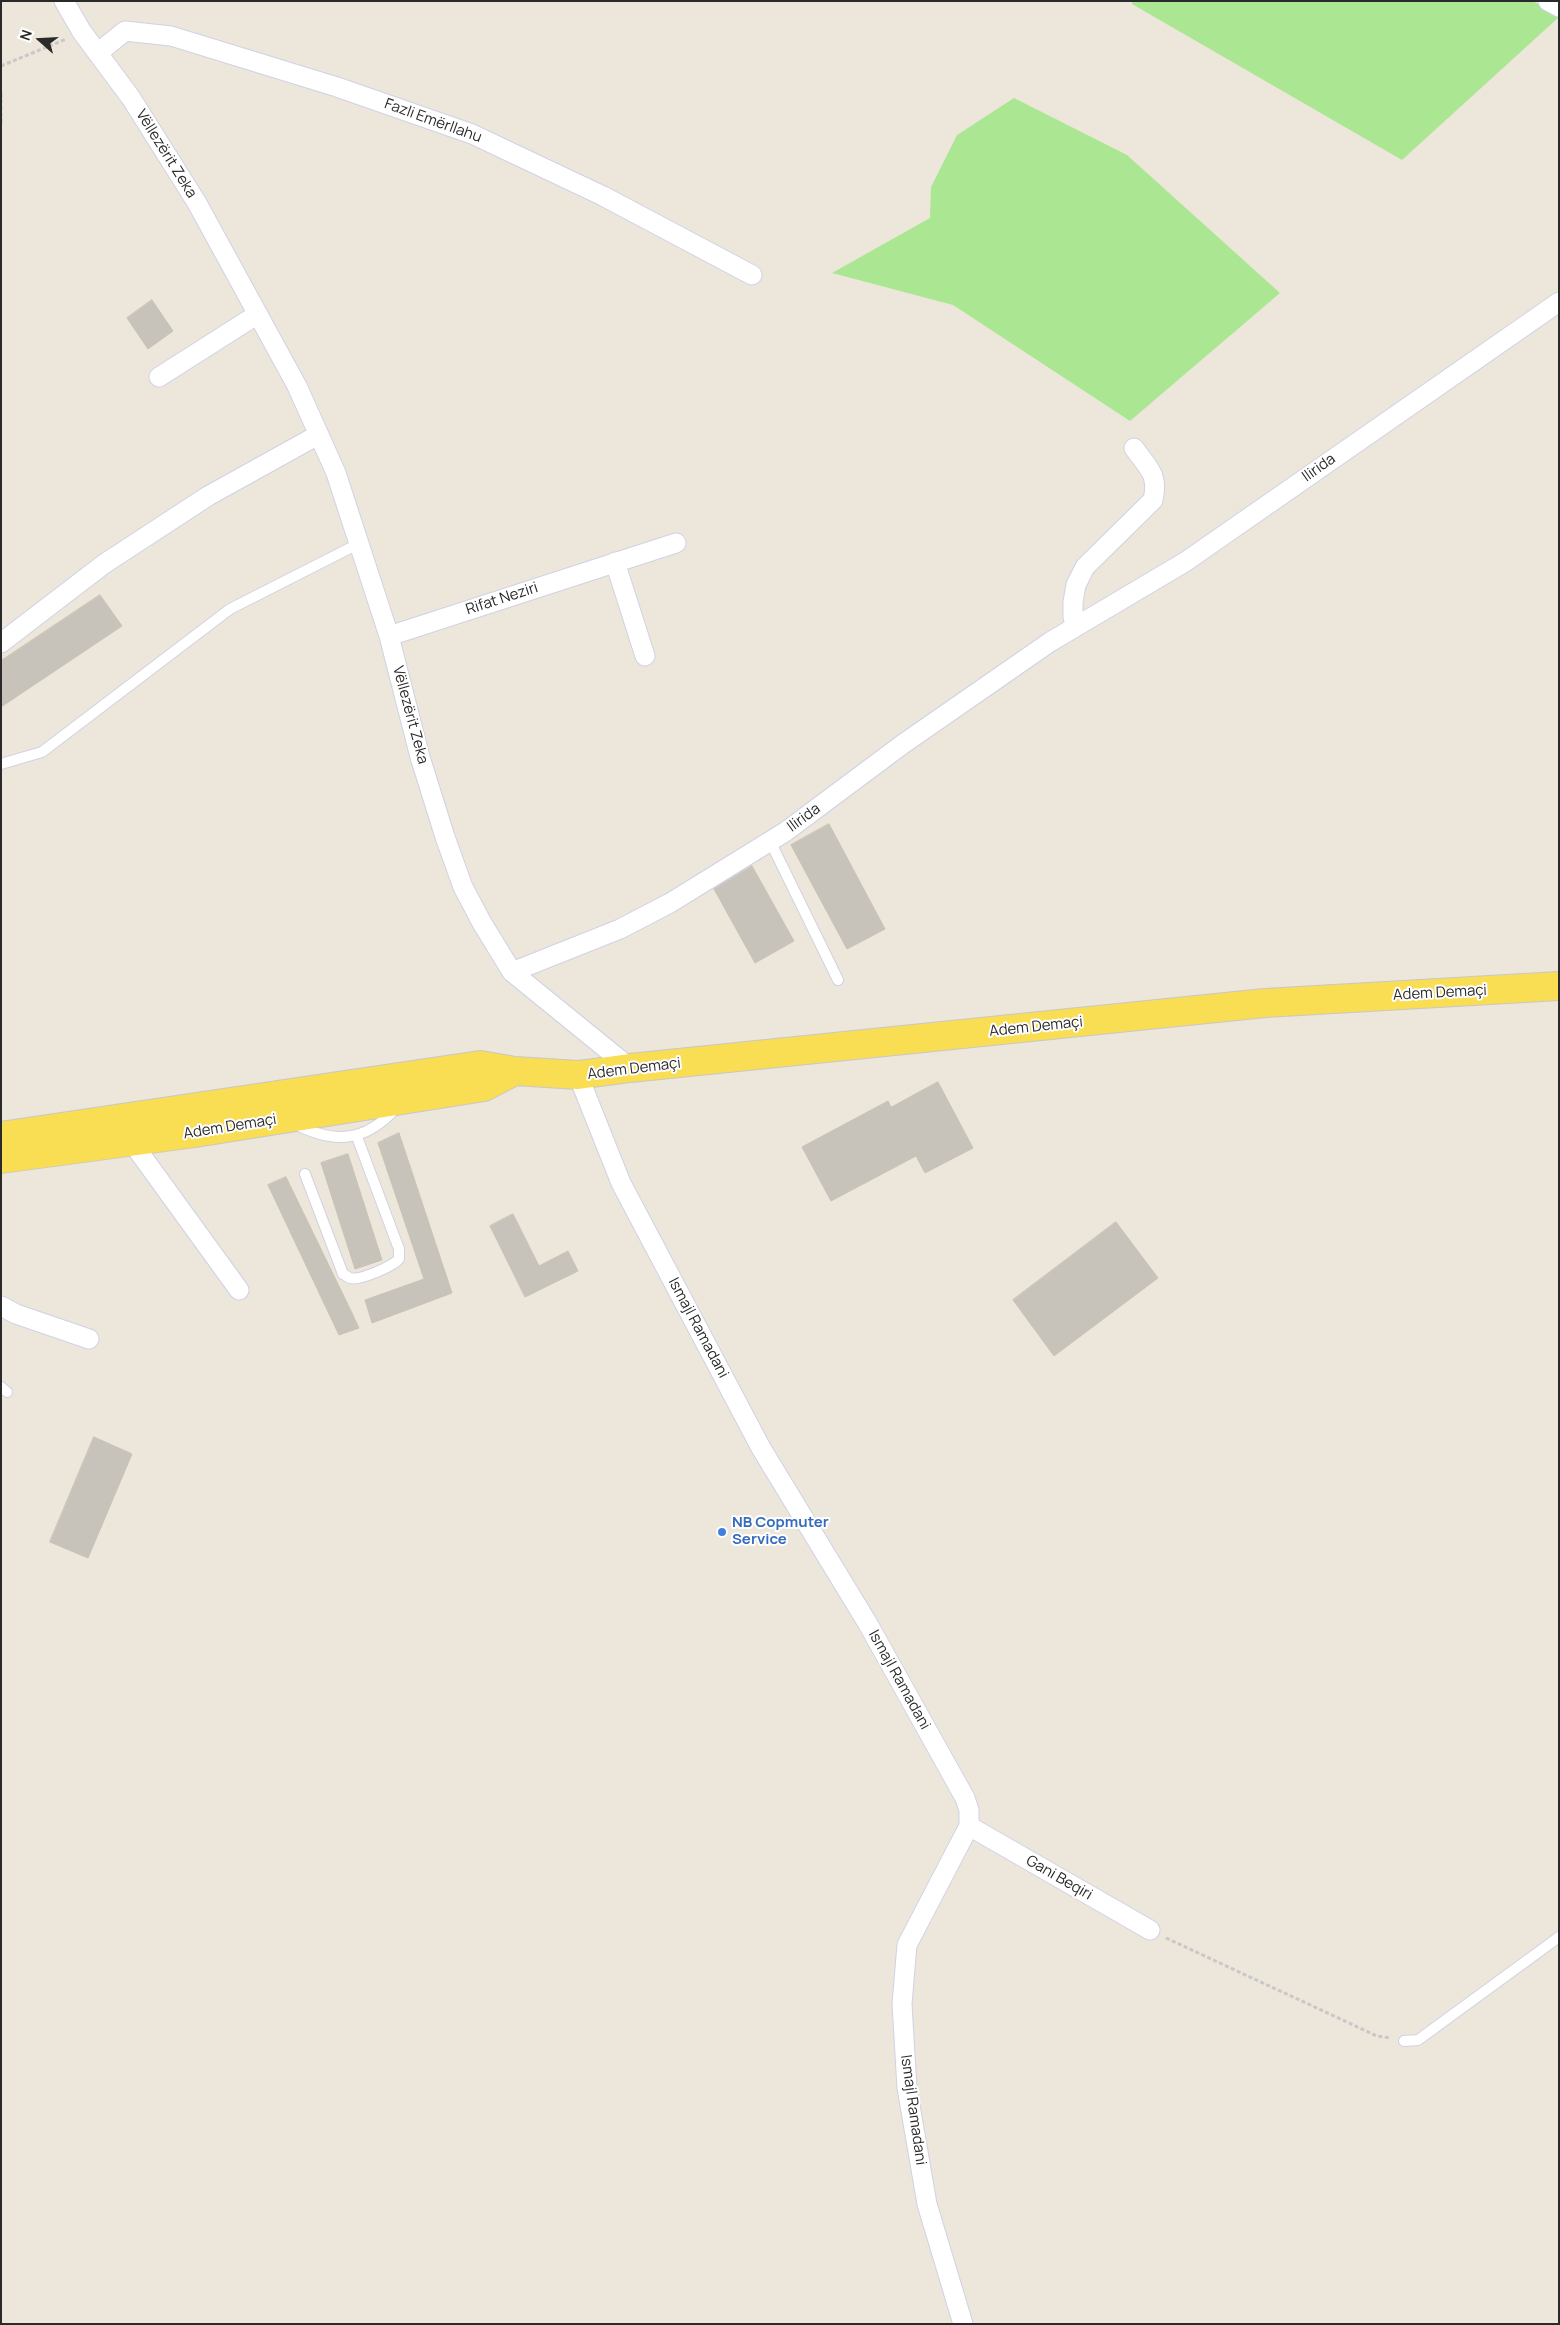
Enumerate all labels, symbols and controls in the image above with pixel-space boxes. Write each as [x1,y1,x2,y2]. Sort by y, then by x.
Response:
north arrow [15,15,65,65]
text: N [15,27,36,43]
street label: Fazli Emërllahu [382,95,484,147]
street label: Vëllezërit Zeka [132,106,200,202]
street label: Ilirida [1299,450,1339,486]
street label: Rifat Neziri [464,579,540,619]
street label: Vëllezërit Zeka [388,664,432,766]
street label: Ilirida [784,800,824,836]
street label: Adem Demaçi [1393,982,1487,1004]
street label: Adem Demaçi [988,1013,1084,1041]
street label: Adem Demaçi [586,1054,682,1084]
street label: Adem Demaçi [182,1111,278,1143]
street label: Ismajl Ramadani [664,1275,732,1381]
place label: NB Copmuter Service [732,1514,829,1549]
marker: NB Copmuter Service [716,1526,728,1538]
street label: Ismajl Ramadani [864,1627,934,1733]
street label: Gani Beqiri [1023,1852,1095,1904]
street label: Ismajl Ramadani [896,2054,930,2166]

